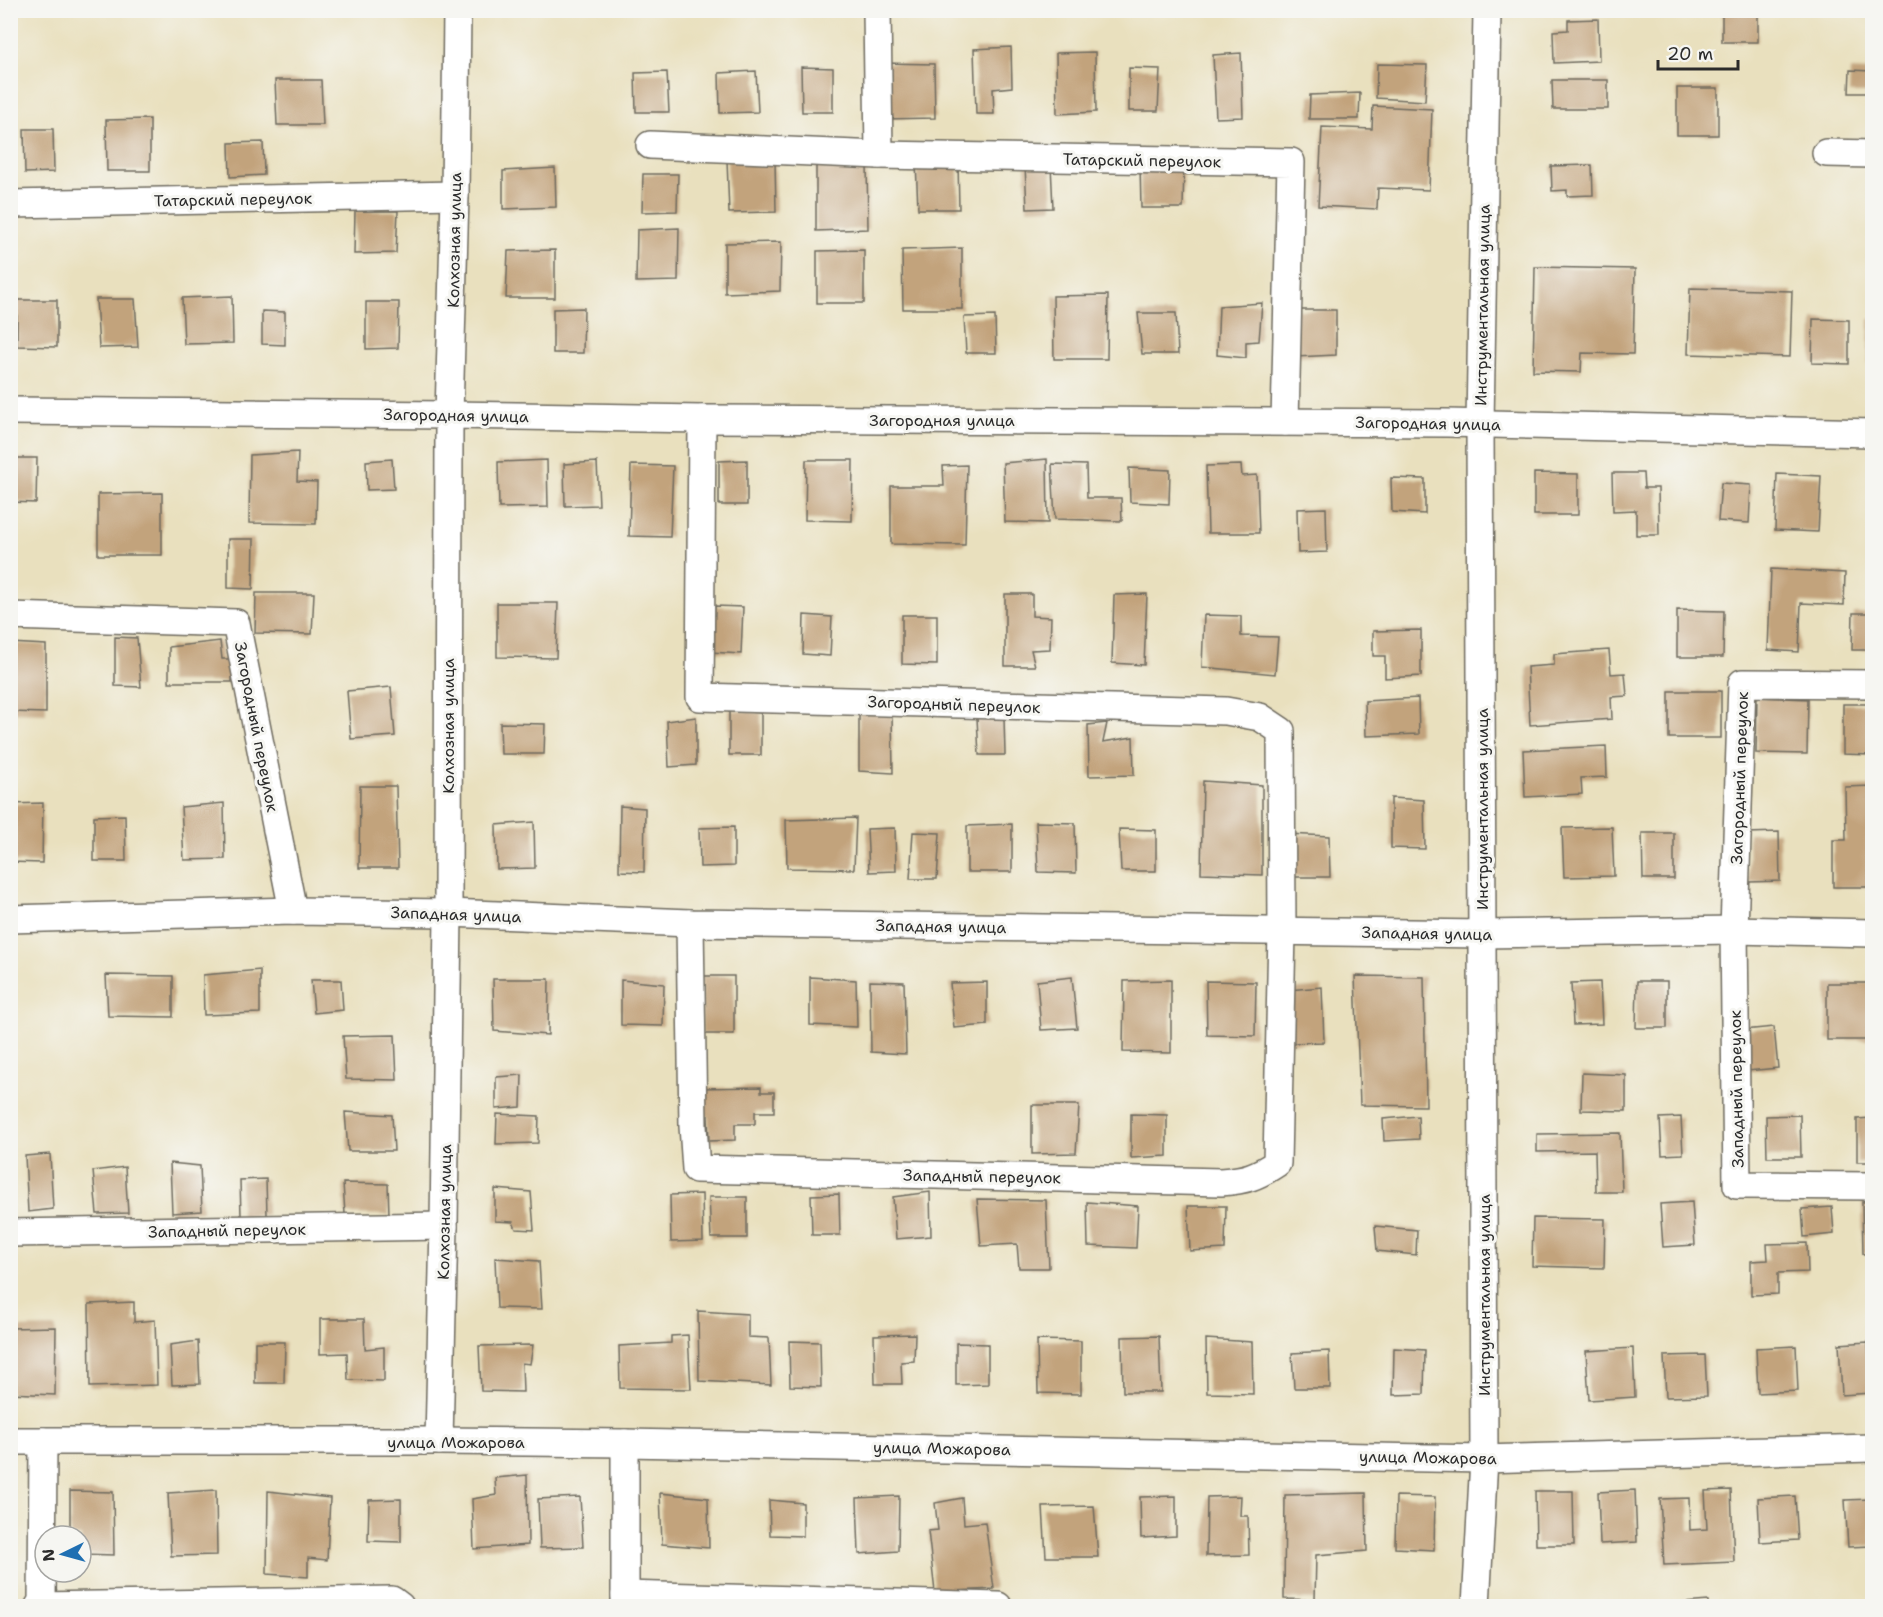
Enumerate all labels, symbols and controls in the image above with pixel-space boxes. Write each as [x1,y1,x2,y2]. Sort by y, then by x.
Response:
scale bar [1658,33,1738,71]
text: 20 m [1667,42,1713,66]
street label: Татарский переулок [1063,149,1222,172]
street label: Колхозная улица [443,172,466,308]
street label: Татарский переулок [154,188,313,211]
street label: Инструментальная улица [1470,204,1495,406]
street label: Загородная улица [383,404,529,427]
street label: Загородная улица [869,410,1015,431]
street label: Загородная улица [1355,412,1501,435]
street label: Загородный переулок [230,640,283,814]
street label: Колхозная улица [438,658,459,794]
street label: Загородный переулок [867,691,1041,718]
street label: Загородный переулок [1726,691,1753,865]
street label: Инструментальная улица [1472,708,1493,910]
street label: Западная улица [390,902,522,927]
street label: Западная улица [875,915,1007,938]
street label: Западная улица [1361,922,1493,945]
street label: Западный переулок [1725,1009,1748,1168]
street label: Колхозная улица [433,1144,456,1280]
street label: Западный переулок [903,1165,1062,1188]
street label: Инструментальная улица [1474,1194,1495,1396]
street label: Западный переулок [148,1219,307,1242]
street label: улица Можарова [387,1432,525,1453]
street label: улица Можарова [873,1437,1011,1460]
street label: улица Можарова [1359,1446,1497,1469]
north arrow [33,1524,93,1584]
text: N [38,1548,60,1562]

